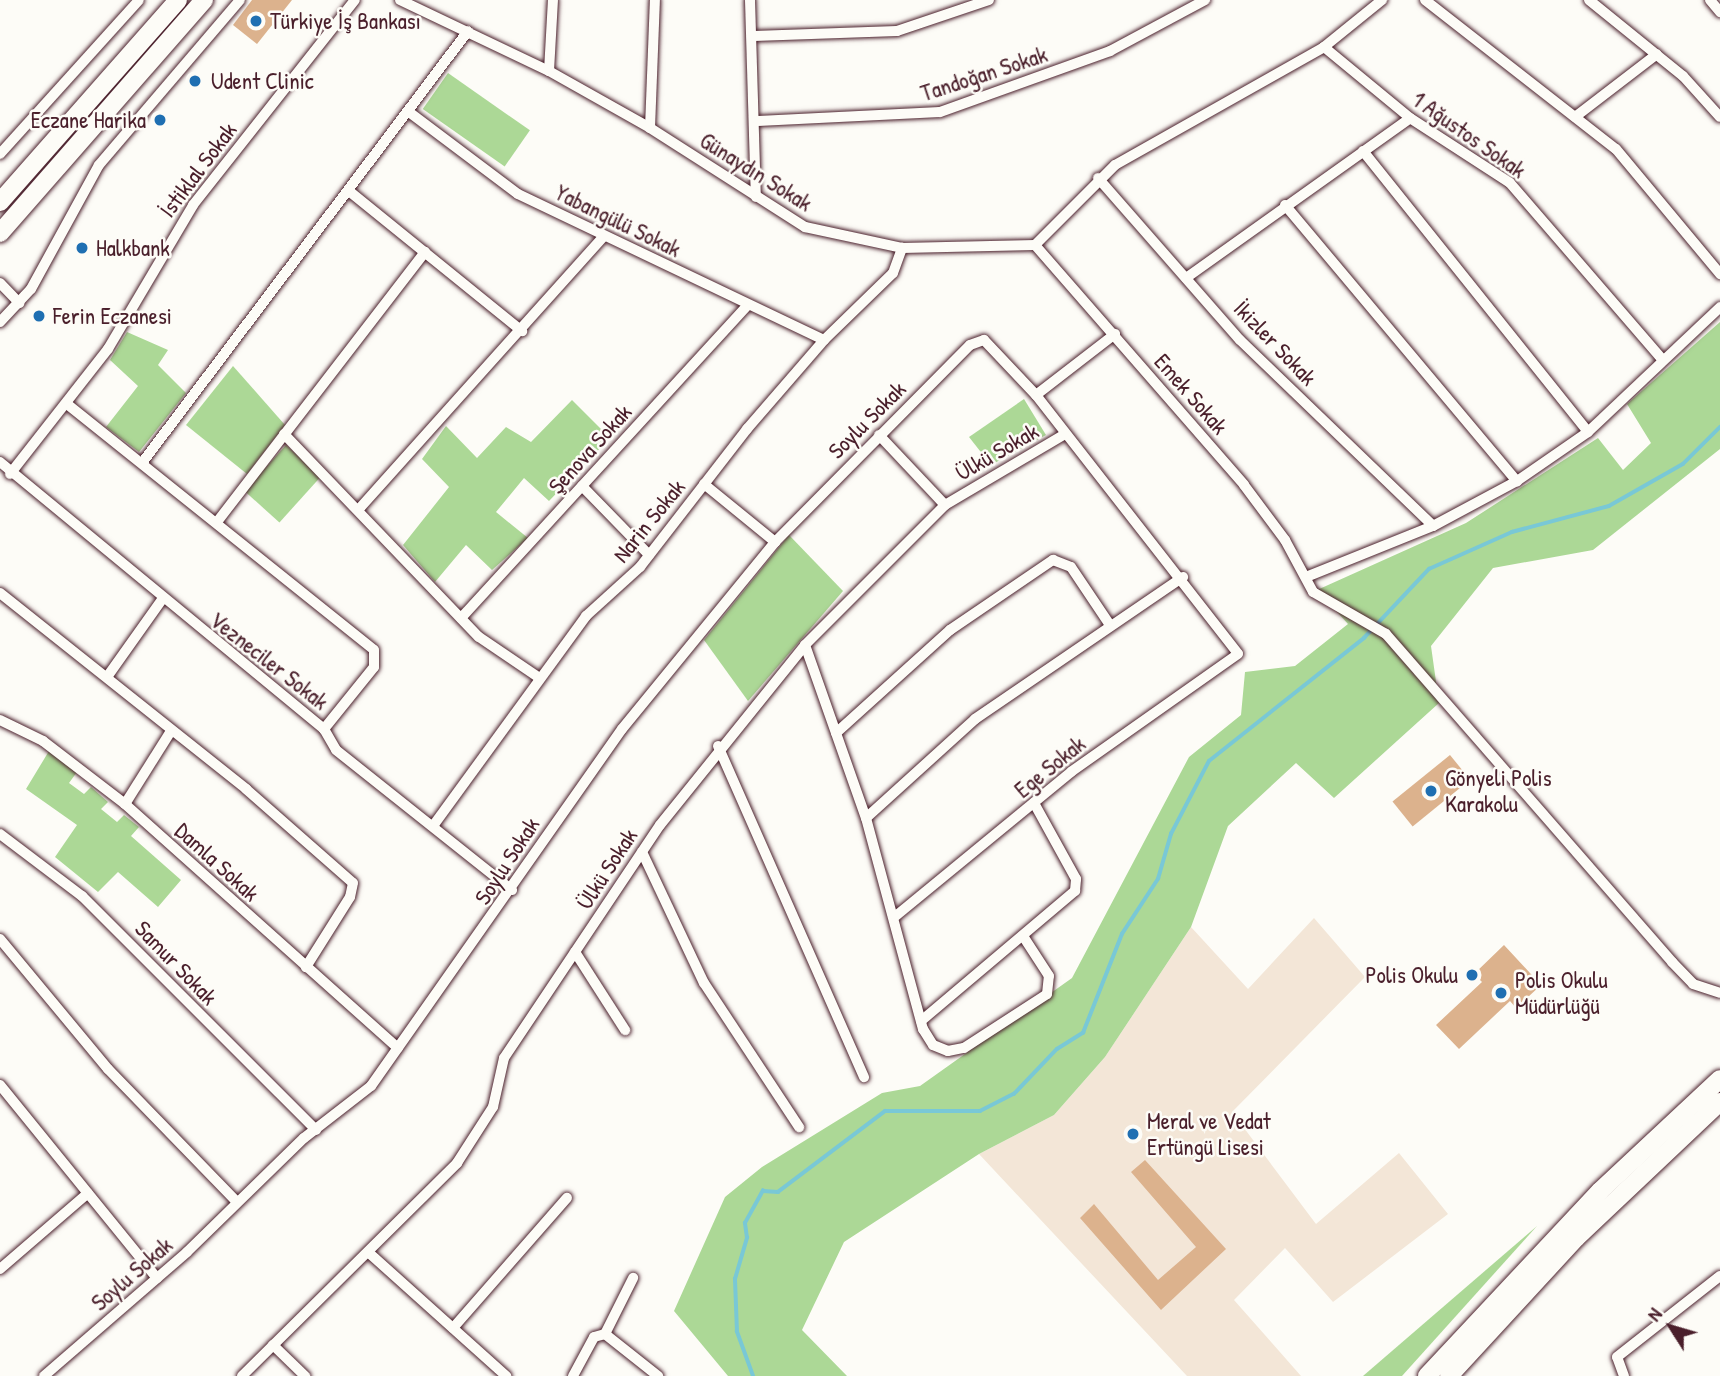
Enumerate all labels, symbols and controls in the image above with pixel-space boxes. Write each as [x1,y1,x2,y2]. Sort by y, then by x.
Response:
place label: Türkiye İş Bankası [270,7,421,35]
marker: Türkiye İş Bankası [248,13,264,29]
street label: Tandoğan Sokak [917,41,1051,107]
place label: Udent Clinic [211,67,314,95]
marker: Udent Clinic [185,71,205,91]
street label: 1 Ağustos Sokak [1407,86,1531,184]
place label: Eczane Harika [31,106,146,134]
marker: Eczane Harika [152,112,168,128]
street label: İstiklal Sokak [153,117,243,223]
street label: Günaydın Sokak [695,127,817,217]
street label: Yabangülü Sokak [551,179,685,263]
place label: Halkbank [96,234,170,262]
marker: Halkbank [74,240,90,256]
street label: İkizler Sokak [1228,295,1322,391]
place label: Ferin Eczanesi [53,302,172,330]
marker: Ferin Eczanesi [31,308,47,324]
street label: Emek Sokak [1149,348,1233,440]
street label: Soylu Sokak [823,376,911,464]
street label: Şenova Sokak [543,399,637,499]
street label: Ülkü Sokak [951,417,1043,487]
street label: Narin Sokak [607,474,691,568]
street label: Vezneciler Sokak [204,606,334,716]
street label: Ege Sokak [1009,730,1091,804]
place label: Gönyeli Polis Karakolu [1445,764,1552,818]
marker: Gönyeli Polis Karakolu [1423,783,1439,799]
street label: Soylu Sokak [469,812,545,910]
street label: Damla Sokak [169,817,265,907]
street label: Ülkü Sokak [571,823,643,915]
street label: Samur Sokak [129,915,223,1011]
place label: Polis Okulu [1365,961,1458,989]
place label: Polis Okulu Müdürlüğü [1515,966,1608,1020]
marker: Polis Okulu [1464,967,1480,983]
marker: Polis Okulu Müdürlüğü [1493,985,1509,1001]
place label: Meral ve Vedat Ertüngü Lisesi [1147,1107,1271,1161]
marker: Meral ve Vedat Ertüngü Lisesi [1125,1126,1141,1142]
street label: Soylu Sokak [86,1231,178,1317]
north arrow [1636,1292,1706,1362]
text: N [1641,1303,1668,1326]

